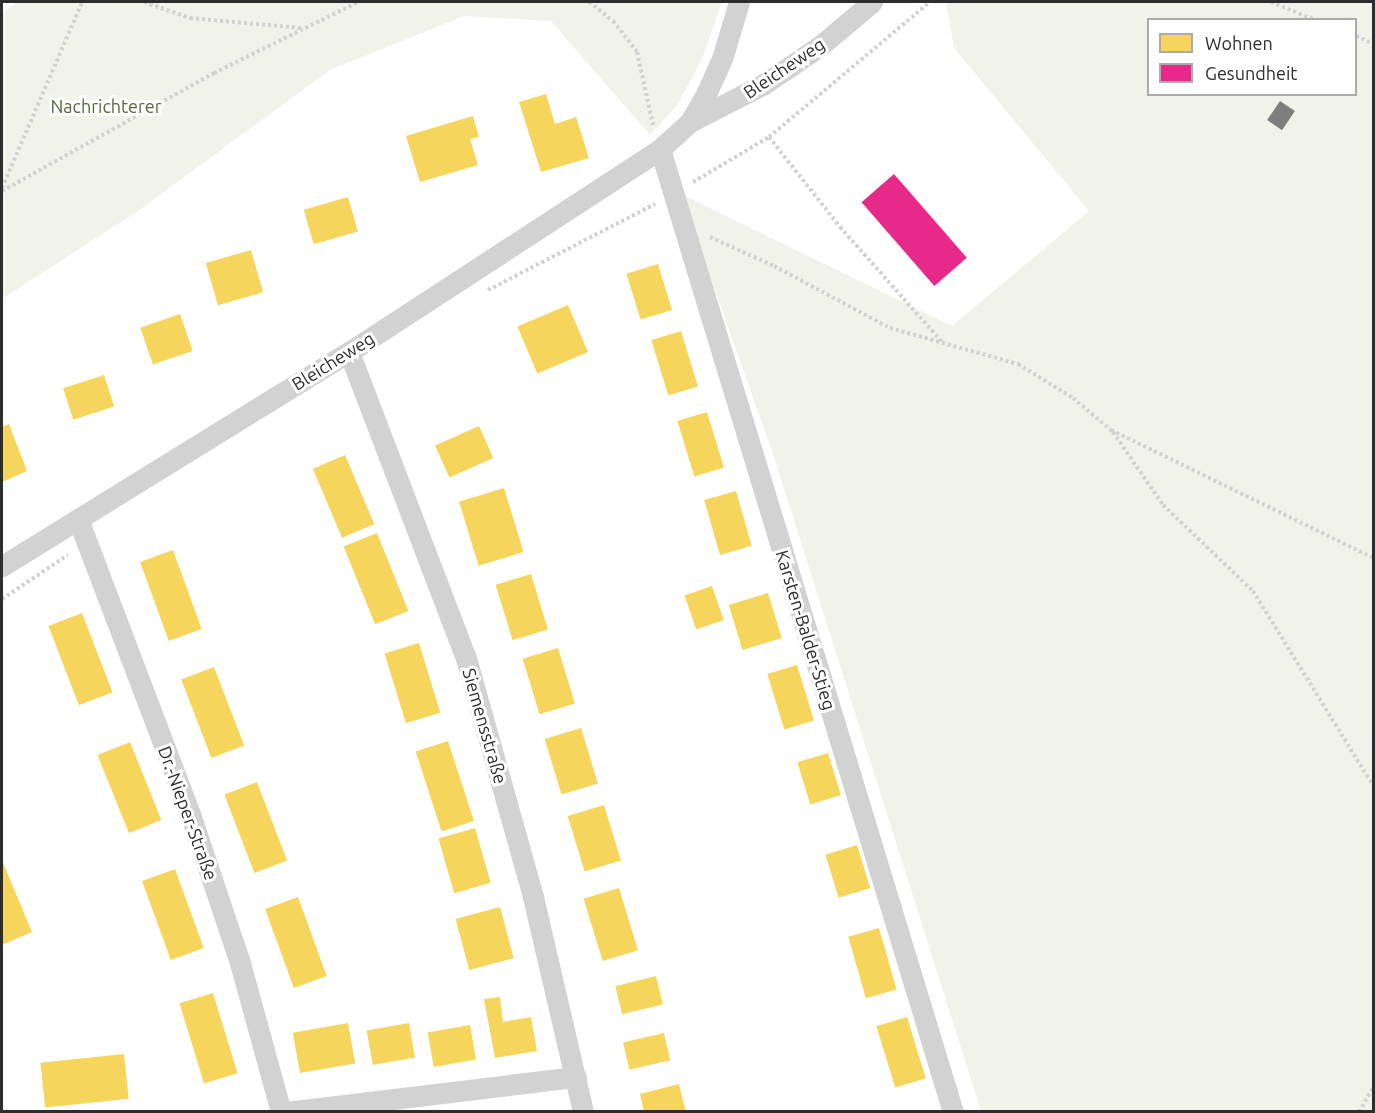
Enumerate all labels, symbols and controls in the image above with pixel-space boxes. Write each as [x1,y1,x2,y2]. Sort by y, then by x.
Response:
legend [1147,18,1357,96]
street label: Bleicheweg [739,33,829,103]
text: Wohnen [1205,33,1273,53]
text: Gesundheit [1205,63,1297,83]
park label: Nachrichterer [50,95,162,117]
street label: Bleicheweg [288,327,378,395]
street label: Karsten-Balder-Stieg [771,547,841,713]
street label: Siemensstraße [458,666,512,786]
street label: Dr.-Nieper-Straße [154,743,222,883]

